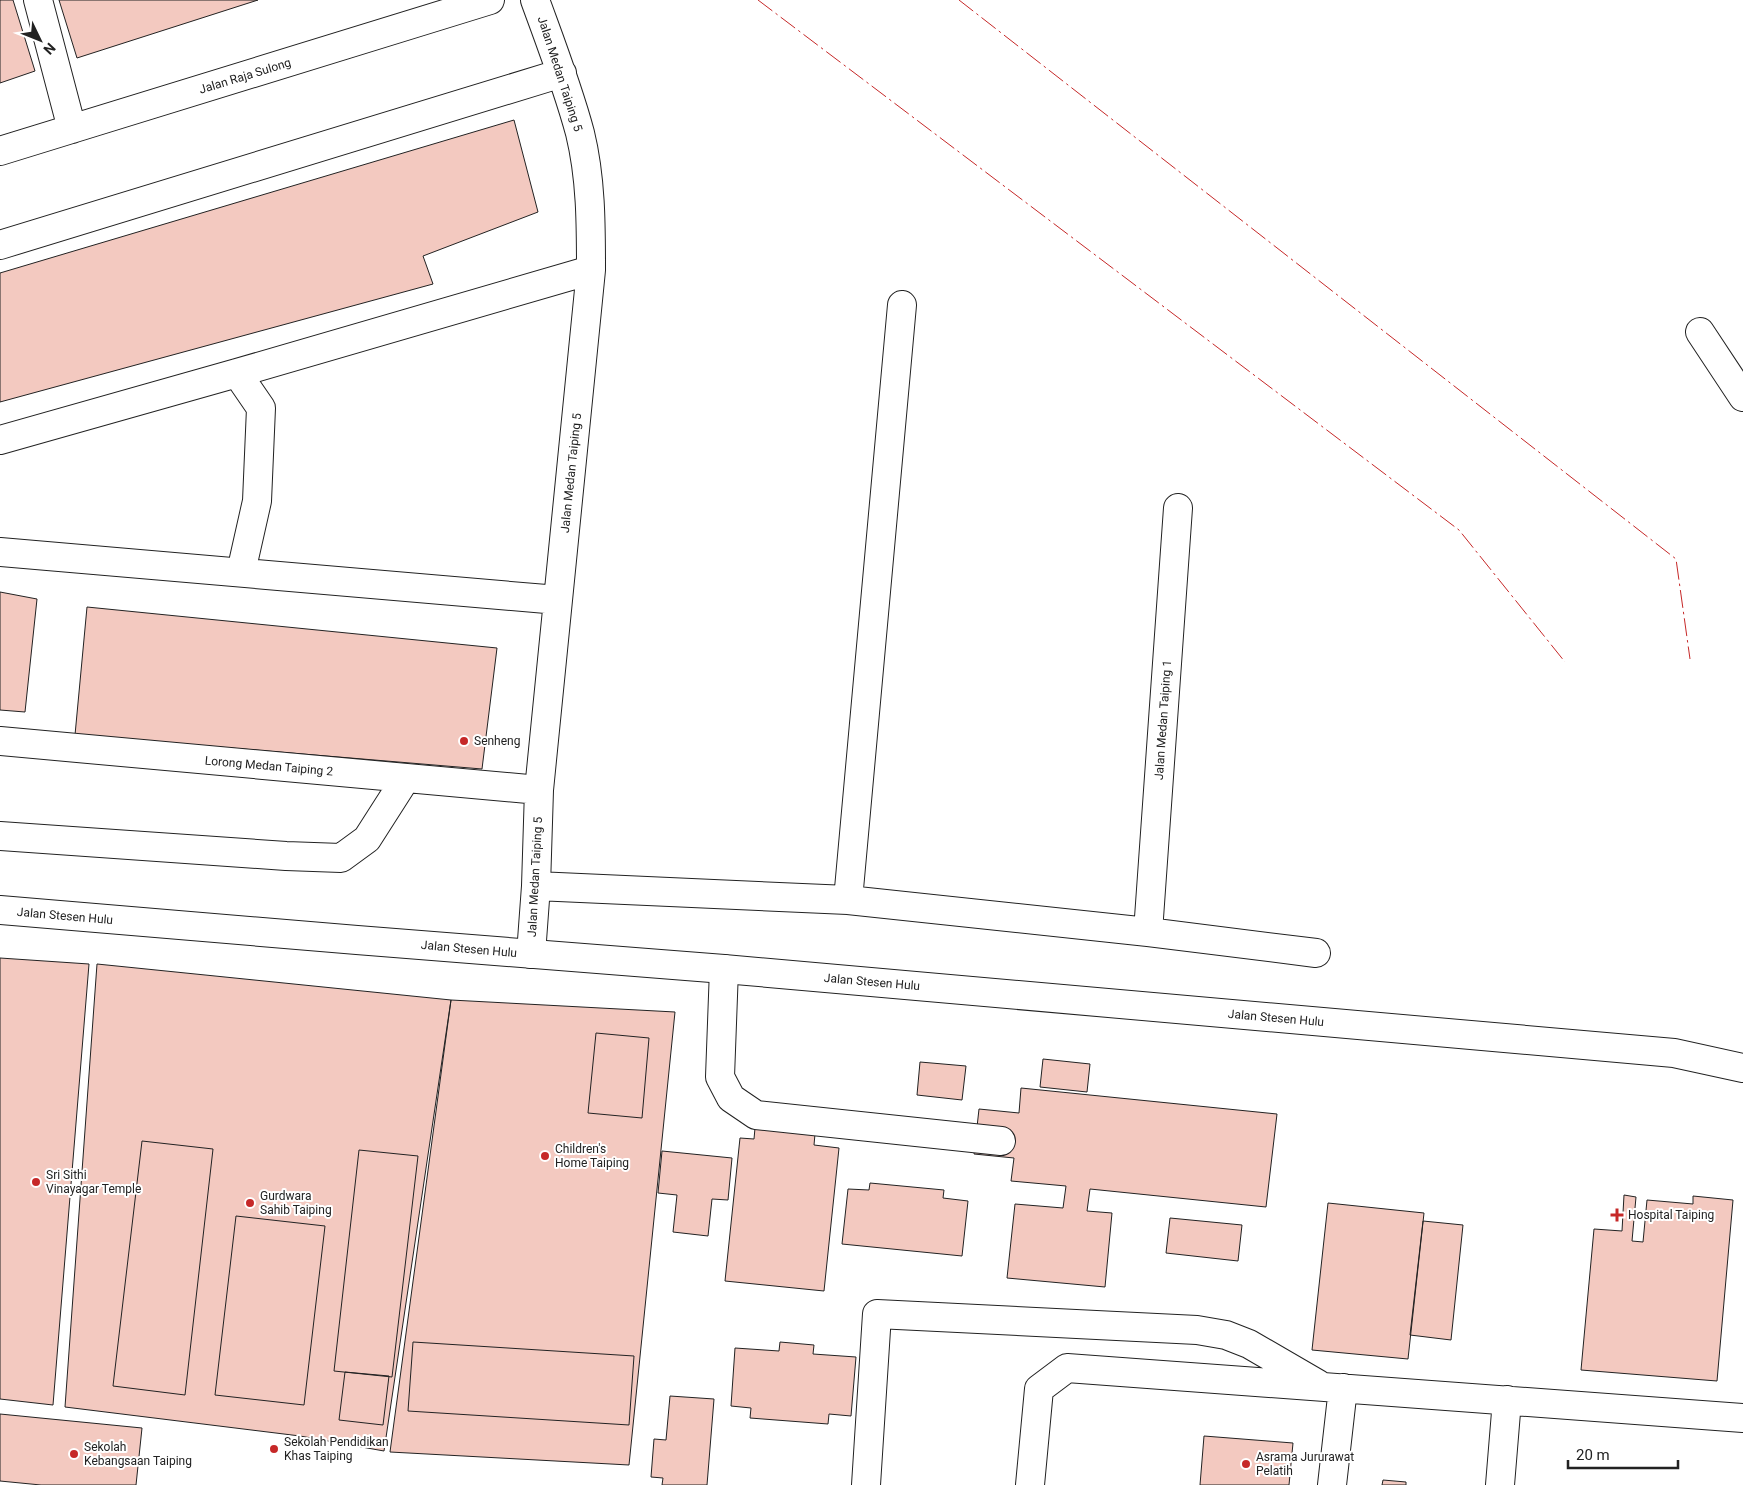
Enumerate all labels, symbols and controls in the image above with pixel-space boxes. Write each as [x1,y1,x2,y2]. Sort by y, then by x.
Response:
north arrow [15,15,65,65]
street label: Jalan Medan Taiping 5 [535,15,585,134]
text: N [40,40,59,58]
street label: Jalan Raja Sulong [197,55,293,97]
street label: Jalan Medan Taiping 5 [558,412,584,534]
street label: Jalan Medan Taiping 1 [1152,659,1174,781]
place label: Senheng [474,734,520,748]
marker: Senheng [458,735,470,747]
street label: Lorong Medan Taiping 2 [204,753,334,779]
street label: Jalan Medan Taiping 5 [525,816,545,937]
street label: Jalan Stesen Hulu [16,905,114,927]
street label: Jalan Stesen Hulu [420,938,518,960]
street label: Jalan Stesen Hulu [823,971,921,993]
street label: Jalan Stesen Hulu [1227,1007,1325,1029]
place label: Children's Home Taiping [555,1142,629,1170]
marker: Children's Home Taiping [539,1150,551,1162]
place label: Sri Sithi Vinayagar Temple [46,1168,141,1196]
marker: Sri Sithi Vinayagar Temple [30,1176,42,1188]
place label: Gurdwara Sahib Taiping [260,1189,332,1217]
marker: Gurdwara Sahib Taiping [244,1197,256,1209]
marker: Hospital Taiping [1610,1208,1624,1222]
place label: Hospital Taiping [1628,1208,1714,1222]
place label: Sekolah Pendidikan Khas Taiping [284,1435,389,1463]
scale bar [1568,1438,1678,1470]
place label: Sekolah Kebangsaan Taiping [84,1440,192,1468]
marker: Sekolah Pendidikan Khas Taiping [268,1443,280,1455]
text: 20 m [1576,1446,1610,1464]
marker: Sekolah Kebangsaan Taiping [68,1448,80,1460]
place label: Asrama Jururawat Pelatih [1256,1450,1354,1478]
marker: Asrama Jururawat Pelatih [1240,1458,1252,1470]

